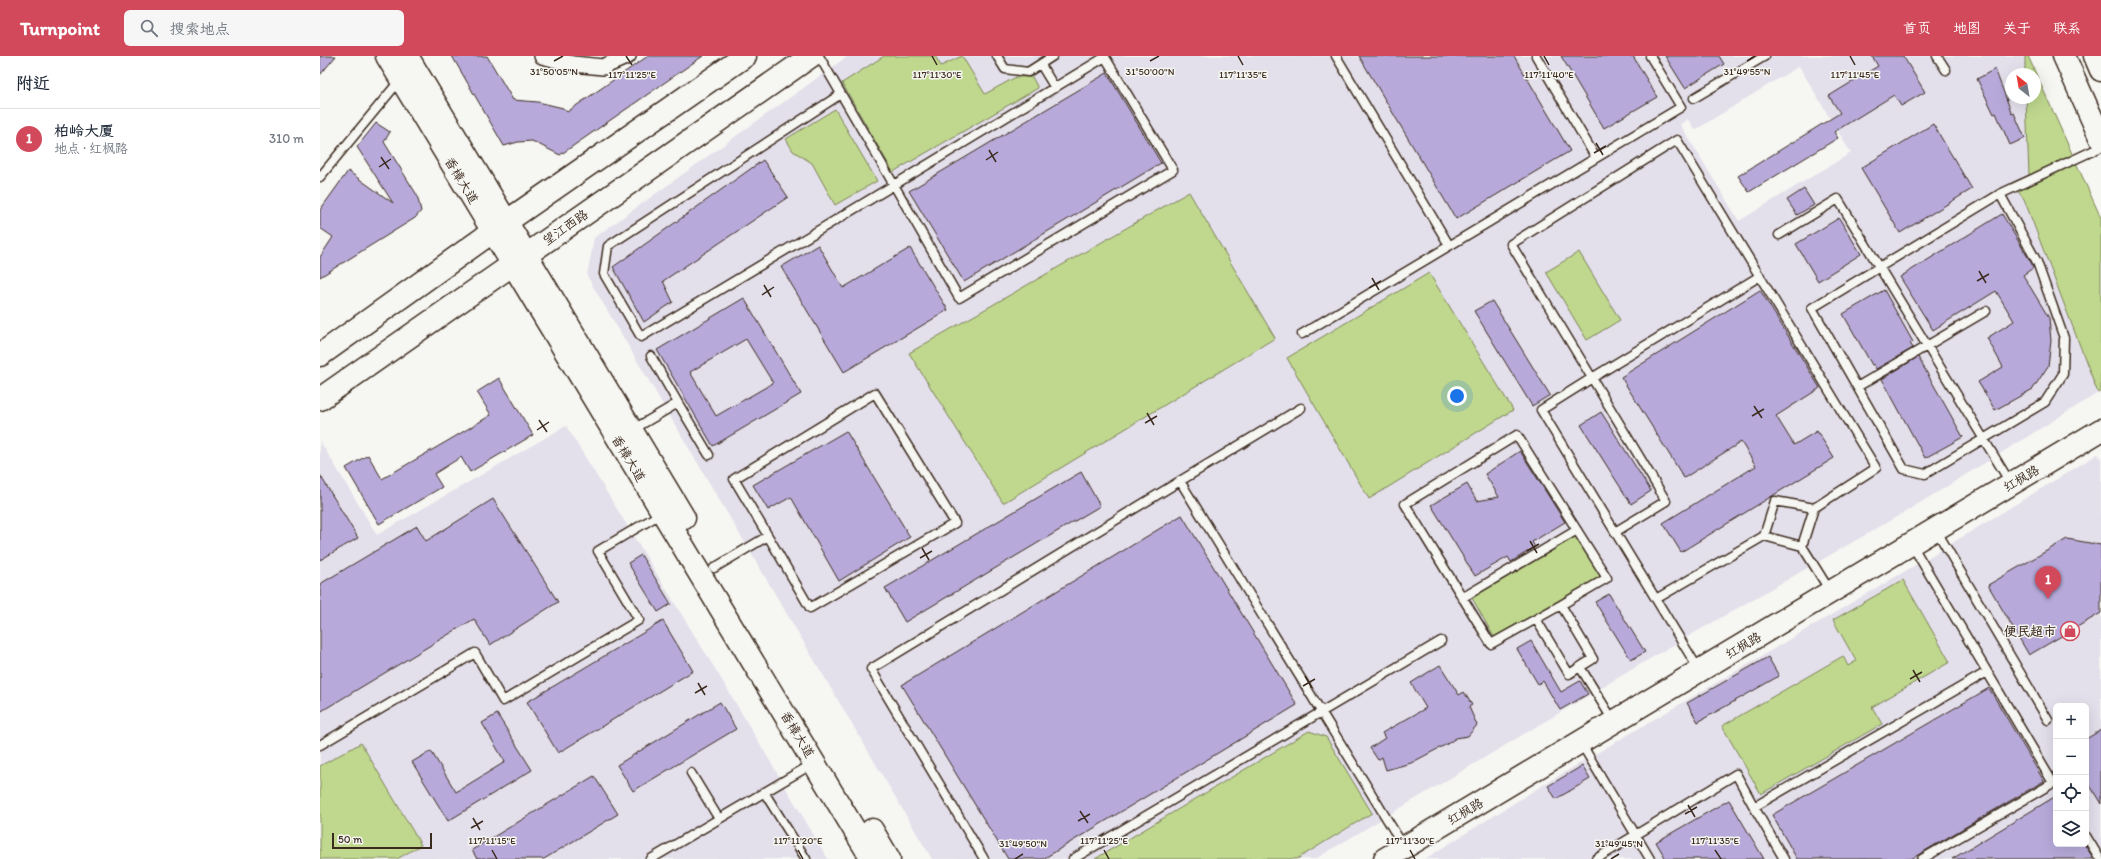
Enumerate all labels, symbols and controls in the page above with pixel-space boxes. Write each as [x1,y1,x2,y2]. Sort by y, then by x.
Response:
search box [124,10,404,46]
text: Turnpoint [20,17,100,40]
icon: search [138,17,160,39]
text: 搜索地点 [170,20,230,38]
text: 首页 [1903,20,1931,37]
text: 地图 [1953,20,1981,37]
text: 关于 [2003,20,2031,37]
text: 联系 [2053,20,2081,37]
text: 31°50'05"N [530,65,578,78]
text: 31°50'00"N [1125,65,1175,78]
text: 31°49'55"N [1723,65,1771,78]
text: 117°11'25"E [608,68,656,81]
text: 117°11'30"E [912,68,962,81]
text: 117°11'35"E [1219,68,1268,81]
text: 117°11'40"E [1524,68,1574,81]
text: 117°11'45"E [1831,68,1880,81]
north arrow [2005,68,2041,104]
text: 附近 [16,73,50,93]
text: 柏岭大厦 [54,122,114,140]
text: 1 [26,131,32,146]
text: 310 m [269,131,304,146]
text: 地点 · 红枫路 [54,141,128,156]
street label: 香樟大道 [442,154,481,206]
street label: 望江西路 [540,206,591,248]
your location [1447,386,1467,406]
street label: 香樟大道 [609,432,648,484]
street label: 红枫路 [2001,462,2042,495]
pin: 1 [2035,566,2061,599]
shop icon: 便民超市 [2059,620,2081,642]
place label: 便民超市 [2004,624,2056,639]
street label: 红枫路 [1723,629,1764,662]
map controls [2053,703,2089,847]
button: + [2053,703,2089,739]
street label: 香樟大道 [778,708,817,760]
button: − [2053,739,2089,775]
button: locate [2053,775,2089,811]
street label: 红枫路 [1445,795,1486,828]
button: layers [2053,811,2089,847]
scale bar [332,831,432,850]
text: 50 m [338,833,362,846]
text: 117°11'15"E [468,834,516,847]
text: 117°11'20"E [774,834,823,847]
text: 117°11'25"E [1080,834,1128,847]
text: 117°11'30"E [1385,834,1435,847]
text: 117°11'35"E [1691,834,1740,847]
text: 31°49'50"N [999,837,1047,850]
text: 31°49'45"N [1595,837,1643,850]

